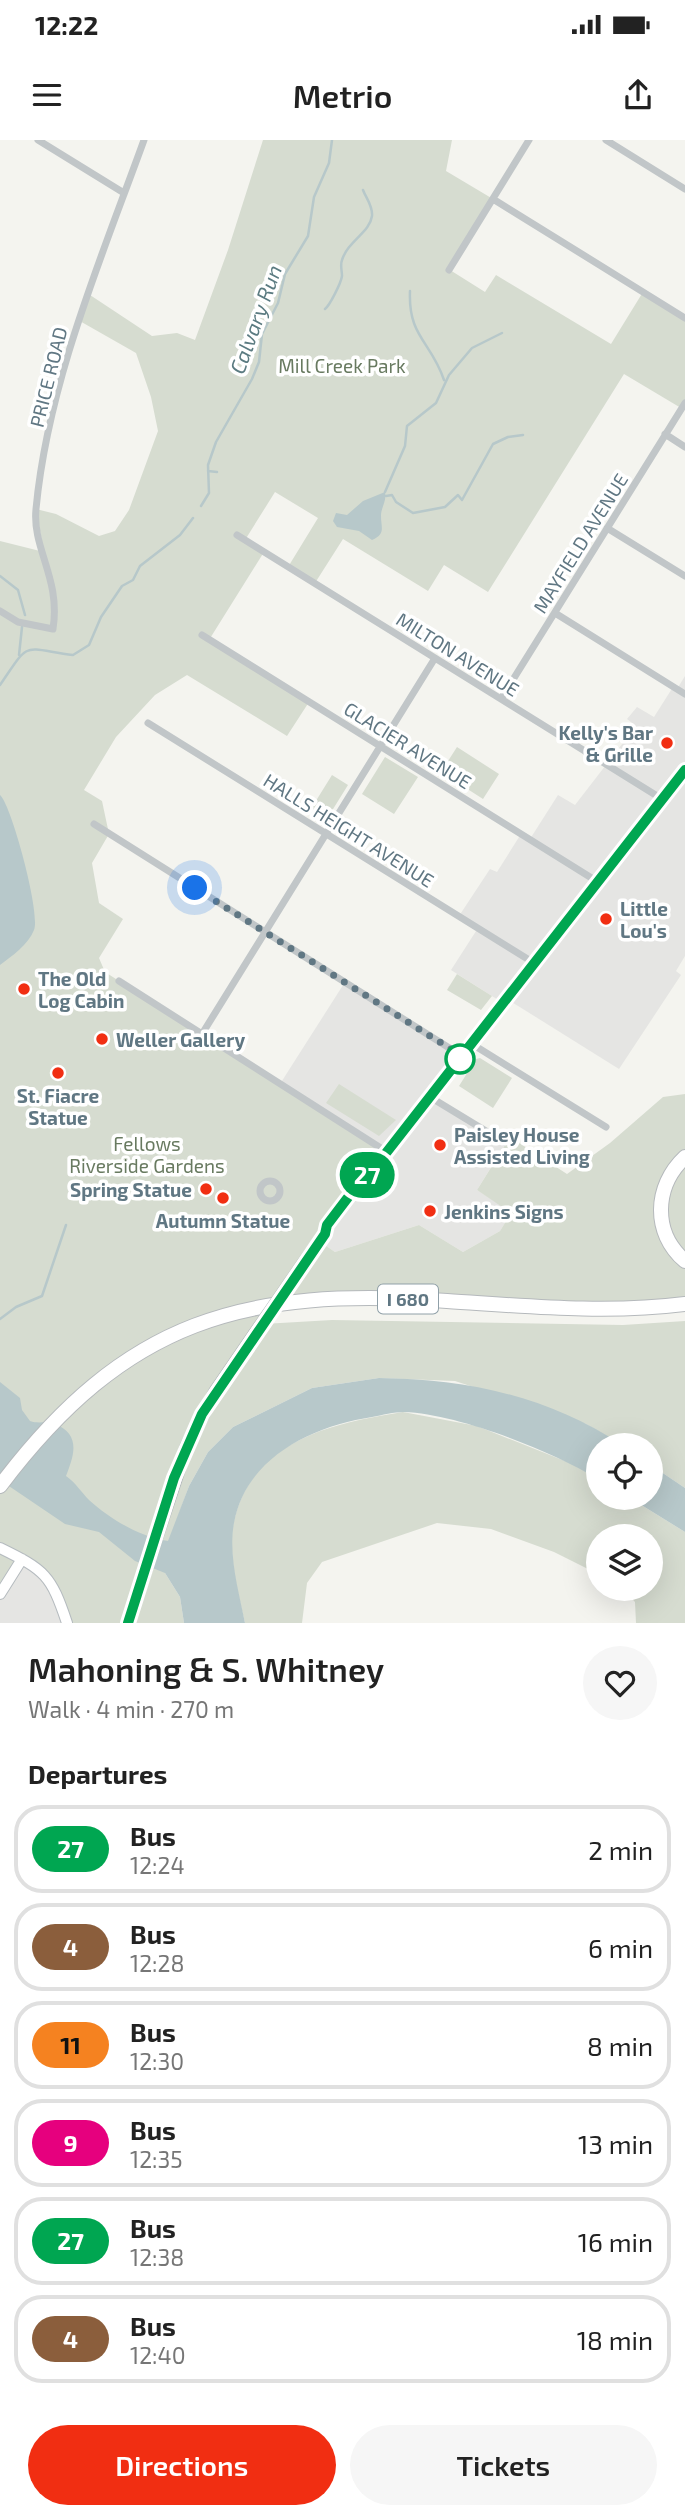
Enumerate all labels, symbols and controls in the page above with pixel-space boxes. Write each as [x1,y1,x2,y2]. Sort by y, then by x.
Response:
text: 12:22 [35,9,98,40]
icon: menu [28,76,66,114]
text: Metrio [293,76,392,114]
icon: share [619,76,657,114]
water label: Calvary Run [224,261,287,377]
street label: PRICE ROAD [24,325,72,429]
park label: Mill Creek Park [278,354,406,377]
street label: MAYFIELD AVENUE [528,469,632,617]
street label: MILTON AVENUE [392,607,524,701]
street label: GLACIER AVENUE [340,697,476,793]
place label: Kelly's Bar & Grille [558,721,653,766]
marker: Kelly's Bar & Grille [659,735,675,751]
street label: HALLS HEIGHT AVENUE [260,768,438,892]
your location [177,870,212,905]
place label: Little Lou's [620,897,668,942]
marker: Little Lou's [598,911,614,927]
place label: The Old Log Cabin [38,967,124,1012]
marker: The Old Log Cabin [16,981,32,997]
place label: Weller Gallery [116,1028,245,1052]
marker: Weller Gallery [94,1031,110,1047]
unlabelled marker [445,1044,475,1074]
marker: St. Fiacre Statue [50,1065,66,1081]
place label: St. Fiacre Statue [17,1084,100,1129]
place label: Paisley House Assisted Living [454,1123,590,1168]
park label: Fellows Riverside Gardens [69,1132,225,1177]
marker: Paisley House Assisted Living [432,1137,448,1153]
line badge: 27 [336,1152,398,1198]
text: 27 [354,1160,380,1189]
place label: Spring Statue [70,1178,192,1201]
marker: Spring Statue [198,1181,214,1197]
marker: Autumn Statue [215,1190,231,1206]
place label: Jenkins Signs [444,1200,564,1223]
marker: Jenkins Signs [422,1203,438,1219]
place label: Autumn Statue [156,1209,291,1232]
road number: I 680 [378,1284,438,1314]
map controls [586,1433,663,1601]
button: locate [586,1433,663,1510]
button: layers [586,1524,663,1601]
button: heart [583,1646,657,1720]
text: Mahoning & S. Whitney [28,1649,384,1689]
text: Walk · 4 min · 270 m [28,1695,234,1723]
text: Departures [28,1758,167,1789]
text: Bus [130,1820,176,1851]
text: 27 [57,1834,84,1863]
text: 2 min [588,1834,653,1865]
text: 12:24 [130,1851,185,1879]
text: Bus [130,1918,176,1949]
text: 4 [63,1932,78,1961]
text: 6 min [588,1932,653,1963]
text: 12:28 [130,1949,184,1977]
text: Bus [130,2016,176,2047]
text: 11 [60,2030,81,2059]
text: 8 min [587,2030,653,2061]
text: 12:30 [130,2047,184,2075]
text: Bus [130,2114,176,2145]
text: 9 [63,2128,78,2157]
text: 13 min [578,2128,653,2159]
text: 12:35 [130,2145,183,2173]
text: Bus [130,2212,176,2243]
text: 27 [57,2226,84,2255]
text: 16 min [578,2226,653,2257]
text: 12:38 [130,2243,184,2271]
text: Bus [130,2310,176,2341]
text: 4 [63,2324,78,2353]
text: 18 min [577,2324,653,2355]
text: 12:40 [130,2341,186,2369]
button: Directions [28,2425,336,2505]
button: Tickets [350,2425,657,2505]

